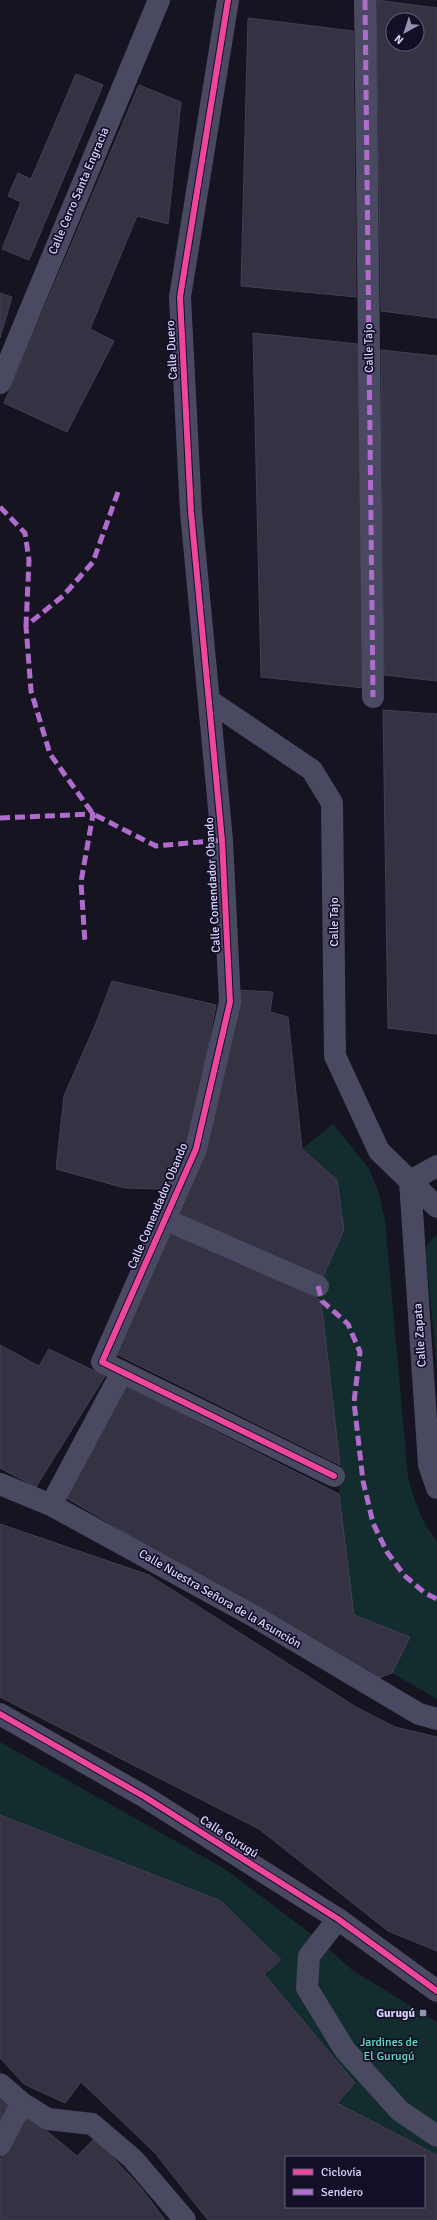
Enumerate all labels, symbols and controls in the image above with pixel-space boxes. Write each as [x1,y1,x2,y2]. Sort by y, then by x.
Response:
north arrow [385,12,425,52]
text: N [392,32,406,47]
street label: Calle Cerro Santa Engracia [45,125,113,257]
street label: Calle Duero [163,320,181,380]
street label: Calle Tajo [361,323,377,373]
street label: Calle Comendador Obando [202,817,224,953]
street label: Calle Tajo [327,897,342,947]
street label: Calle Comendador Obando [125,1141,191,1271]
street label: Calle Zapata [410,1303,430,1367]
street label: Calle Nuestra Señora de la Asunción [136,1546,304,1652]
street label: Calle Gurugú [197,1813,261,1861]
place label: Gurugú [376,2006,415,2021]
marker: Gurugú [418,2008,428,2018]
park label: Jardines de El Gurugú [360,2035,418,2064]
legend [285,2156,425,2208]
text: Ciclovía [321,2165,362,2180]
text: Sendero [321,2185,363,2200]

